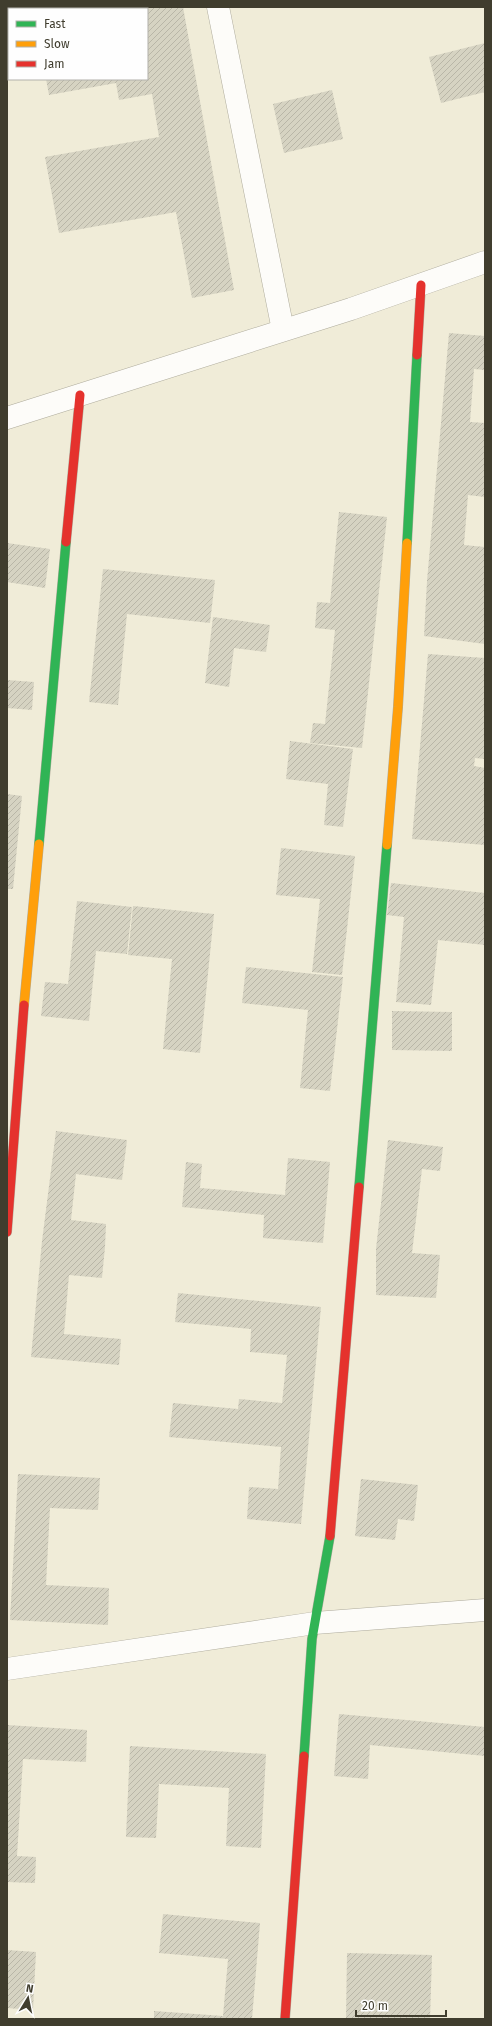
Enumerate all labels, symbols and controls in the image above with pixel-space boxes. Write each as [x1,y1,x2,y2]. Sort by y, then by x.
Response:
legend [8,8,148,80]
text: Fast [44,17,66,31]
text: Slow [44,37,70,51]
text: Jam [44,57,64,71]
north arrow [8,1978,48,2018]
text: N [25,1982,34,1996]
scale bar [356,1992,446,2018]
text: 20 m [362,1999,388,2013]

